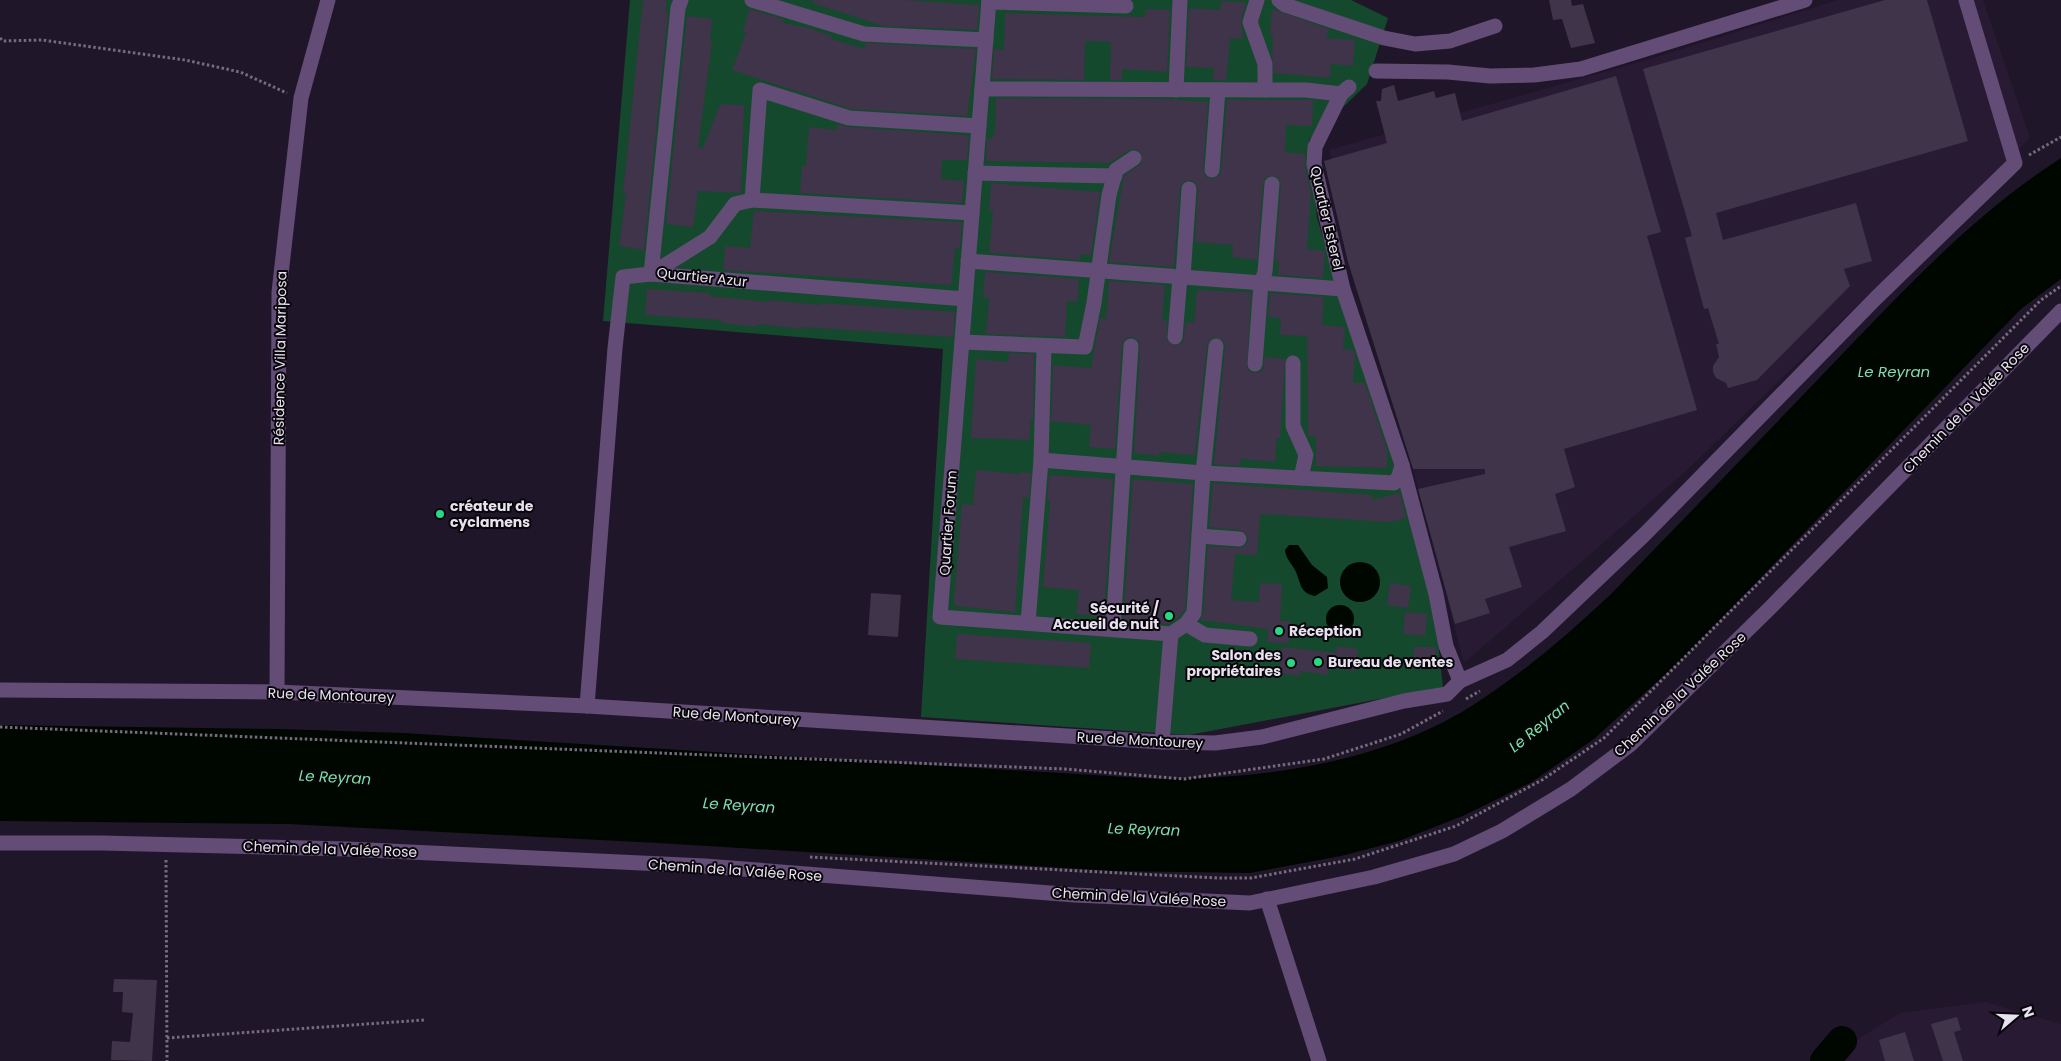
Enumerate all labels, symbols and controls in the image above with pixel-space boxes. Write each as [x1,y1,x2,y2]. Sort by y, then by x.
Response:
street label: Quartier Esterel [1305,164,1349,272]
street label: Quartier Azur [656,262,748,292]
street label: Résidence Villa Mariposa [268,271,292,445]
street label: Chemin de la Valée Rose [1898,338,2034,478]
water label: Le Reyran [1858,361,1930,382]
street label: Quartier Forum [934,470,962,576]
place label: créateur de cyclamens [450,496,534,532]
marker: créateur de cyclamens [434,508,446,520]
place label: Sécurité / Accueil de nuit [1053,598,1160,634]
marker: Sécurité / Accueil de nuit [1163,610,1175,622]
place label: Réception [1289,621,1362,641]
marker: Réception [1273,625,1285,637]
street label: Chemin de la Valée Rose [1609,627,1751,761]
place label: Salon des propriétaires [1187,645,1281,681]
place label: Bureau de ventes [1328,652,1453,672]
marker: Bureau de ventes [1312,656,1324,668]
marker: Salon des propriétaires [1285,657,1297,669]
street label: Rue de Montourey [267,683,395,707]
water label: Le Reyran [1504,695,1574,757]
street label: Rue de Montourey [672,702,800,730]
street label: Rue de Montourey [1076,727,1204,753]
water label: Le Reyran [298,765,372,789]
water label: Le Reyran [702,792,776,818]
water label: Le Reyran [1107,817,1181,841]
street label: Chemin de la Valée Rose [242,836,418,862]
street label: Chemin de la Valée Rose [647,854,823,886]
street label: Chemin de la Valée Rose [1051,882,1227,912]
north arrow [1991,991,2041,1041]
text: N [2017,1004,2039,1020]

